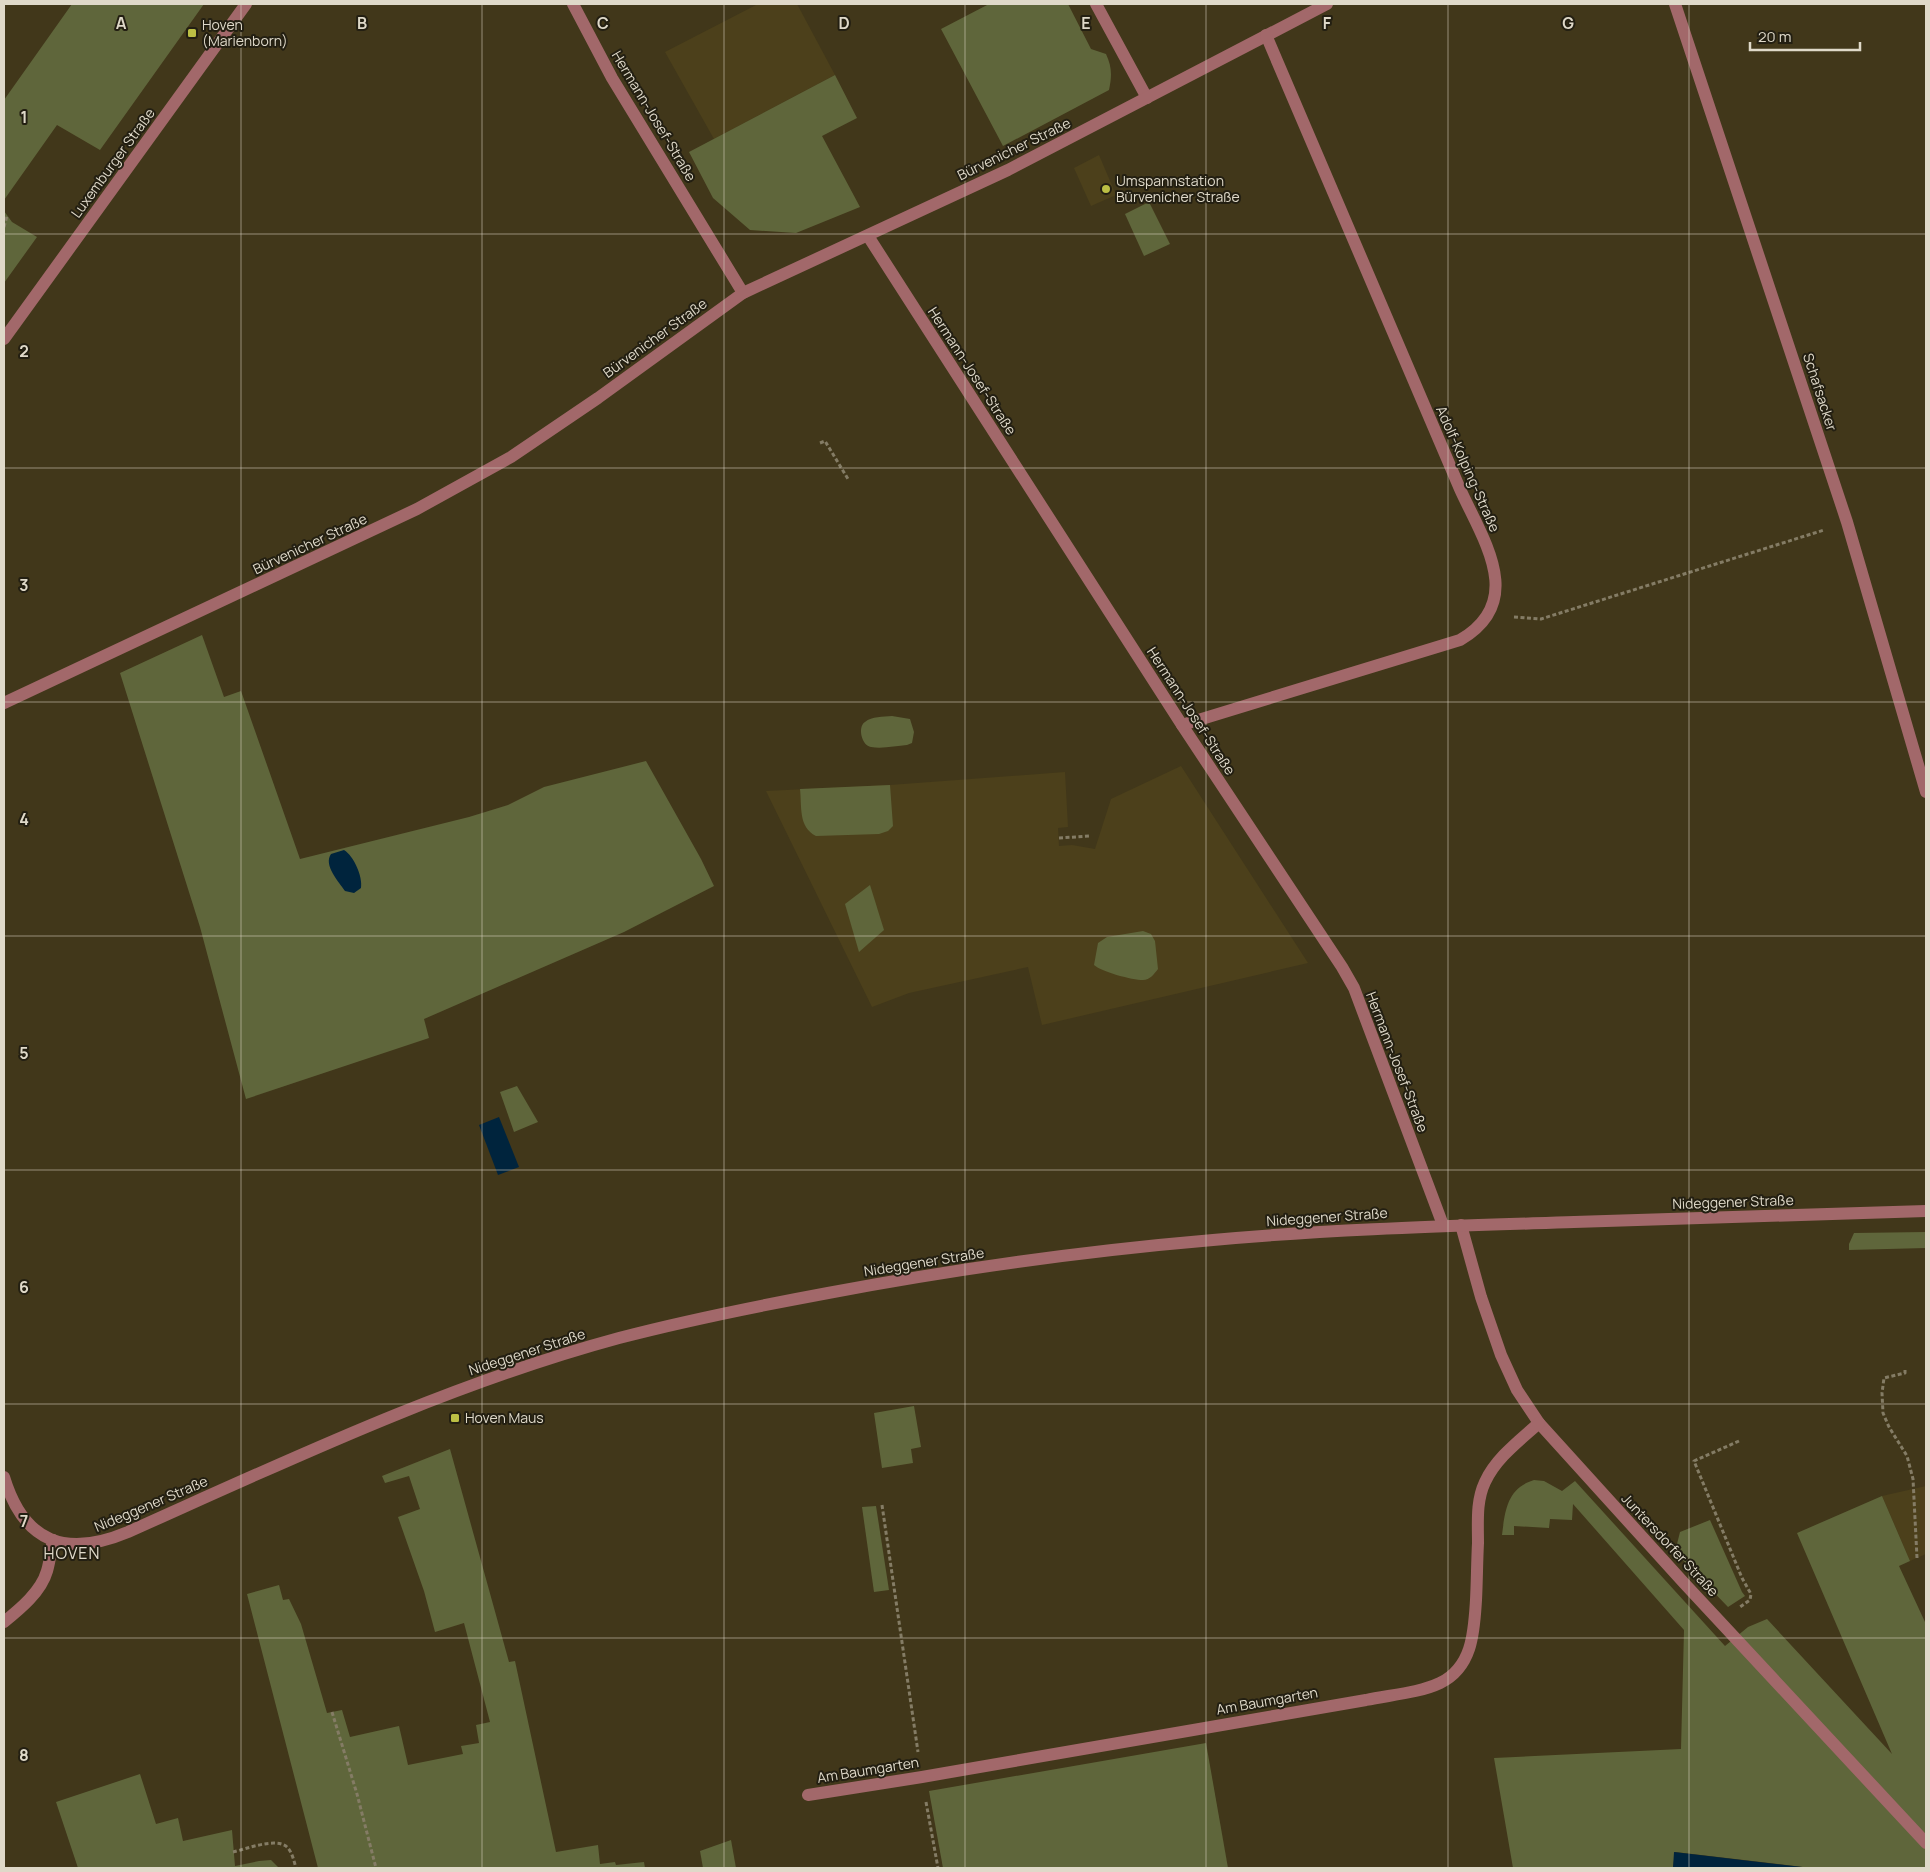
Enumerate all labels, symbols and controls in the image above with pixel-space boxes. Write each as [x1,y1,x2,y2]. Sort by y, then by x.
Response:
text: A [116,12,127,34]
text: B [357,12,367,34]
text: C [597,12,609,34]
text: D [838,12,850,34]
text: E [1081,12,1091,34]
text: F [1323,12,1332,34]
text: G [1562,12,1574,34]
place label: Hoven (Marienborn) [202,15,288,50]
scale bar [1750,20,1860,52]
text: 20 m [1758,26,1791,47]
marker: Hoven (Marienborn) [186,27,198,39]
street label: Hermann-Josef-Straße [608,47,701,184]
street label: Luxemburger Straße [66,104,159,221]
text: 1 [20,106,28,128]
street label: Bürvenicher Straße [954,113,1074,184]
place label: Umspannstation Bürvenicher Straße [1116,171,1240,206]
marker: Umspannstation Bürvenicher Straße [1100,183,1112,195]
street label: Bürvenicher Straße [599,294,710,382]
street label: Hermann-Josef-Straße [924,303,1021,438]
text: 2 [19,340,29,362]
street label: Schafsacker [1799,351,1842,433]
street label: Adolf-Kolping-Straße [1432,403,1505,535]
street label: Bürvenicher Straße [250,509,370,578]
text: 3 [19,574,29,596]
street label: Hermann-Josef-Straße [1143,643,1240,778]
text: 4 [19,808,29,830]
street label: Hermann-Josef-Straße [1362,989,1433,1135]
text: 5 [19,1042,29,1064]
street label: Nideggener Straße [1672,1190,1794,1213]
street label: Nideggener Straße [1266,1203,1388,1230]
street label: Nideggener Straße [862,1243,985,1280]
text: 6 [19,1276,29,1298]
street label: Nideggener Straße [466,1324,588,1379]
place label: Hoven Maus [465,1408,544,1427]
marker: Hoven Maus [449,1412,461,1424]
street label: Nideggener Straße [91,1471,210,1536]
street label: Juntersdorfer Straße [1618,1489,1723,1600]
text: 7 [20,1510,28,1532]
district label: HOVEN [44,1542,100,1564]
street label: Am Baumgarten [1215,1682,1319,1719]
text: 8 [19,1744,29,1766]
street label: Am Baumgarten [816,1752,920,1787]

